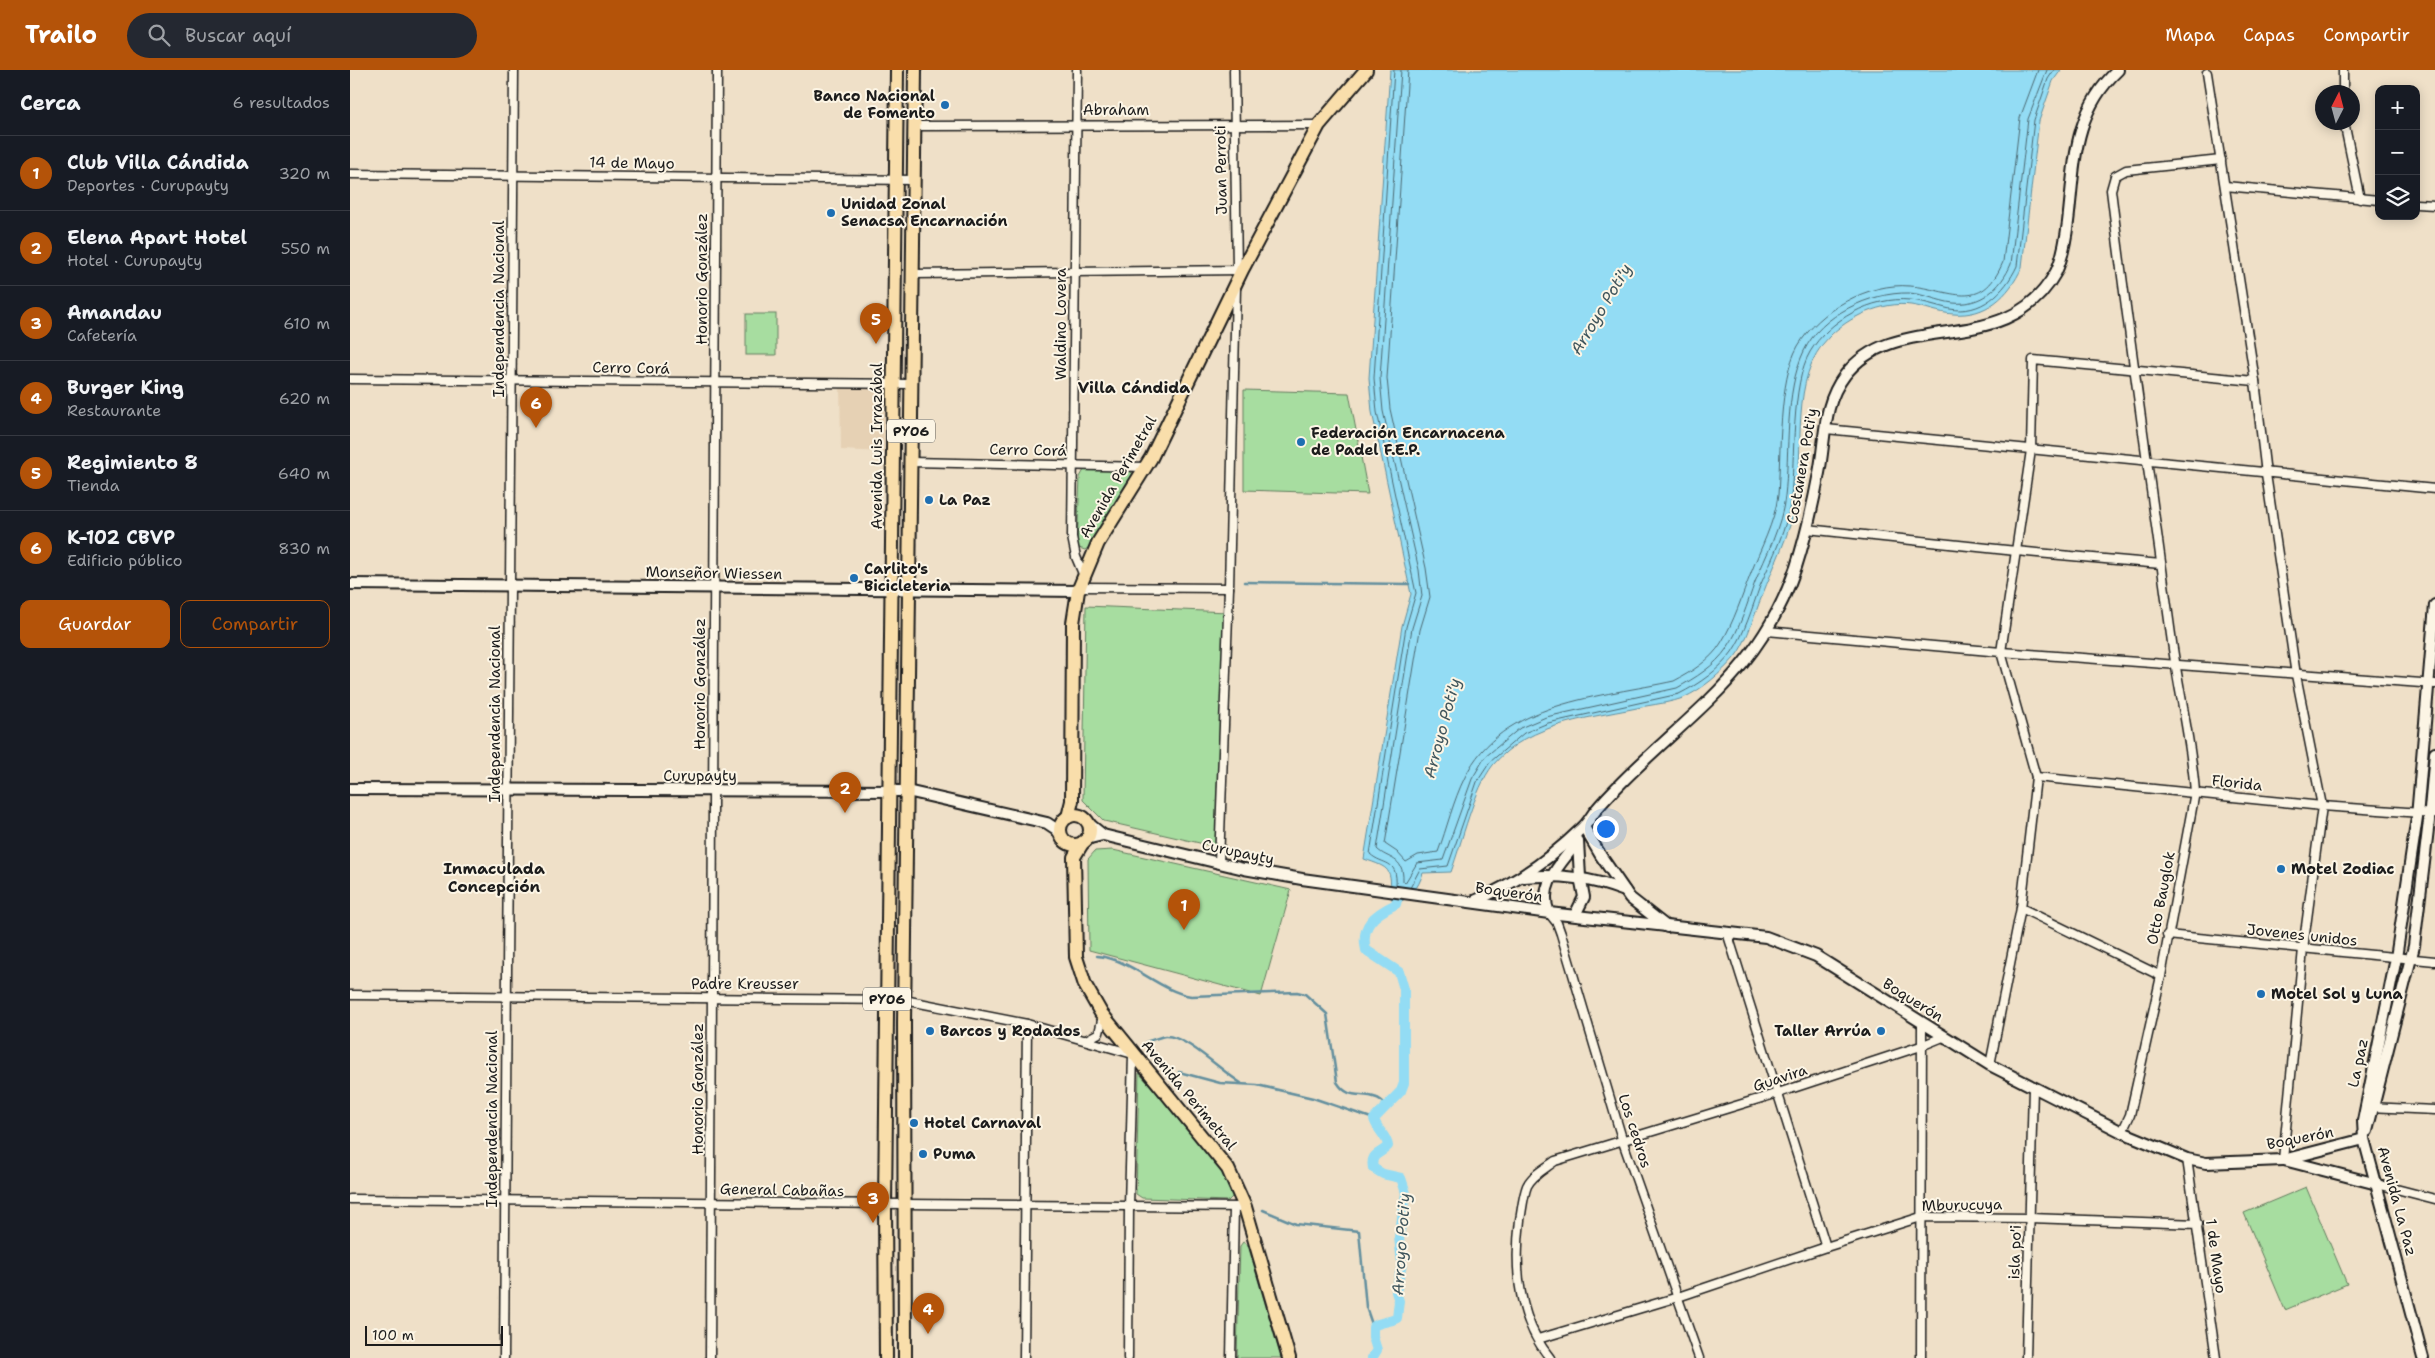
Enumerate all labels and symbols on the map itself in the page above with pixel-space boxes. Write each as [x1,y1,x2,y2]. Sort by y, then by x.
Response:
north arrow [2315,85,2360,130]
place label: Banco Nacional de Fomento [814,86,935,123]
marker: Banco Nacional de Fomento [939,99,951,111]
street label: Abraham [1083,100,1149,120]
street label: Juan Perroti [1210,125,1232,215]
street label: 14 de Mayo [589,152,675,174]
place label: Unidad Zonal Senacsa Encarnación [841,194,1007,231]
marker: Unidad Zonal Senacsa Encarnación [825,207,837,219]
street label: Honorio González [692,213,712,345]
street label: Independencia Nacional [489,220,509,397]
water label: Arroyo Poti'y [1566,260,1636,358]
street label: Waldino Lovera [1051,267,1071,380]
pin: 5 [860,303,892,344]
street label: Cerro Corá [592,357,671,379]
street label: Avenida Luis Irrazábal [867,362,887,529]
district label: Villa Cándida [1078,377,1190,398]
pin: 6 [520,387,552,428]
street label: Costanera Poti'y [1782,406,1822,526]
street label: Avenida Perimetral [1075,412,1161,542]
road number: PY06 [887,420,935,442]
place label: Federación Encarnacena de Padel F.E.P. [1311,423,1505,460]
marker: Federación Encarnacena de Padel F.E.P. [1295,436,1307,448]
street label: Cerro Corá [989,439,1068,461]
place label: La Paz [939,490,991,510]
marker: La Paz [923,494,935,506]
place label: Carlito's Bicicleteria [864,559,951,596]
street label: Monseñor Wiessen [645,562,783,584]
marker: Carlito's Bicicleteria [848,572,860,584]
street label: Honorio González [690,618,710,750]
street label: Independencia Nacional [485,625,505,802]
water label: Arroyo Poti'y [1419,676,1465,780]
street label: Curupayty [663,766,737,786]
street label: Florida [2211,770,2264,796]
pin: 2 [829,772,861,813]
your location [1593,816,1619,842]
street label: Curupayty [1200,835,1276,869]
street label: Otto Bauglok [2142,850,2180,946]
district label: Inmaculada Concepción [443,858,545,897]
place label: Motel Zodiac [2291,859,2394,879]
marker: Motel Zodiac [2275,863,2287,875]
street label: Boquerón [1474,877,1544,907]
pin: 1 [1168,889,1200,930]
street label: Jovenes unidos [2246,919,2358,951]
street label: Padre Kreusser [691,974,799,994]
street label: Boquerón [1879,974,1947,1026]
place label: Motel Sol y Luna [2271,984,2403,1004]
road number: PY06 [863,988,911,1011]
marker: Motel Sol y Luna [2255,988,2267,1000]
place label: Barcos y Rodados [940,1021,1081,1041]
place label: Taller Arrúa [1774,1021,1872,1041]
street label: Honorio González [688,1023,708,1155]
marker: Barcos y Rodados [924,1025,936,1037]
marker: Taller Arrúa [1875,1025,1887,1037]
street label: Independencia Nacional [482,1030,502,1207]
street label: Avenida Perimetral [1137,1036,1241,1155]
street label: La paz [2343,1037,2373,1089]
street label: Guavira [1750,1060,1810,1096]
street label: Los cedros [1614,1091,1656,1171]
place label: Hotel Carnaval [924,1113,1041,1133]
marker: Hotel Carnaval [908,1117,920,1129]
street label: Boquerón [2265,1122,2335,1154]
place label: Puma [933,1144,976,1164]
street label: Avenida La Paz [2373,1144,2421,1258]
marker: Puma [917,1148,929,1160]
street label: General Cabañas [720,1179,844,1201]
pin: 3 [857,1182,889,1223]
water label: Arroyo Poti'y [1387,1192,1415,1296]
street label: Mburucuya [1922,1194,2003,1216]
street label: 1 de Mayo [2201,1217,2231,1295]
street label: isla po'i [2004,1224,2026,1280]
pin: 4 [912,1293,944,1334]
scale bar [365,1323,502,1346]

